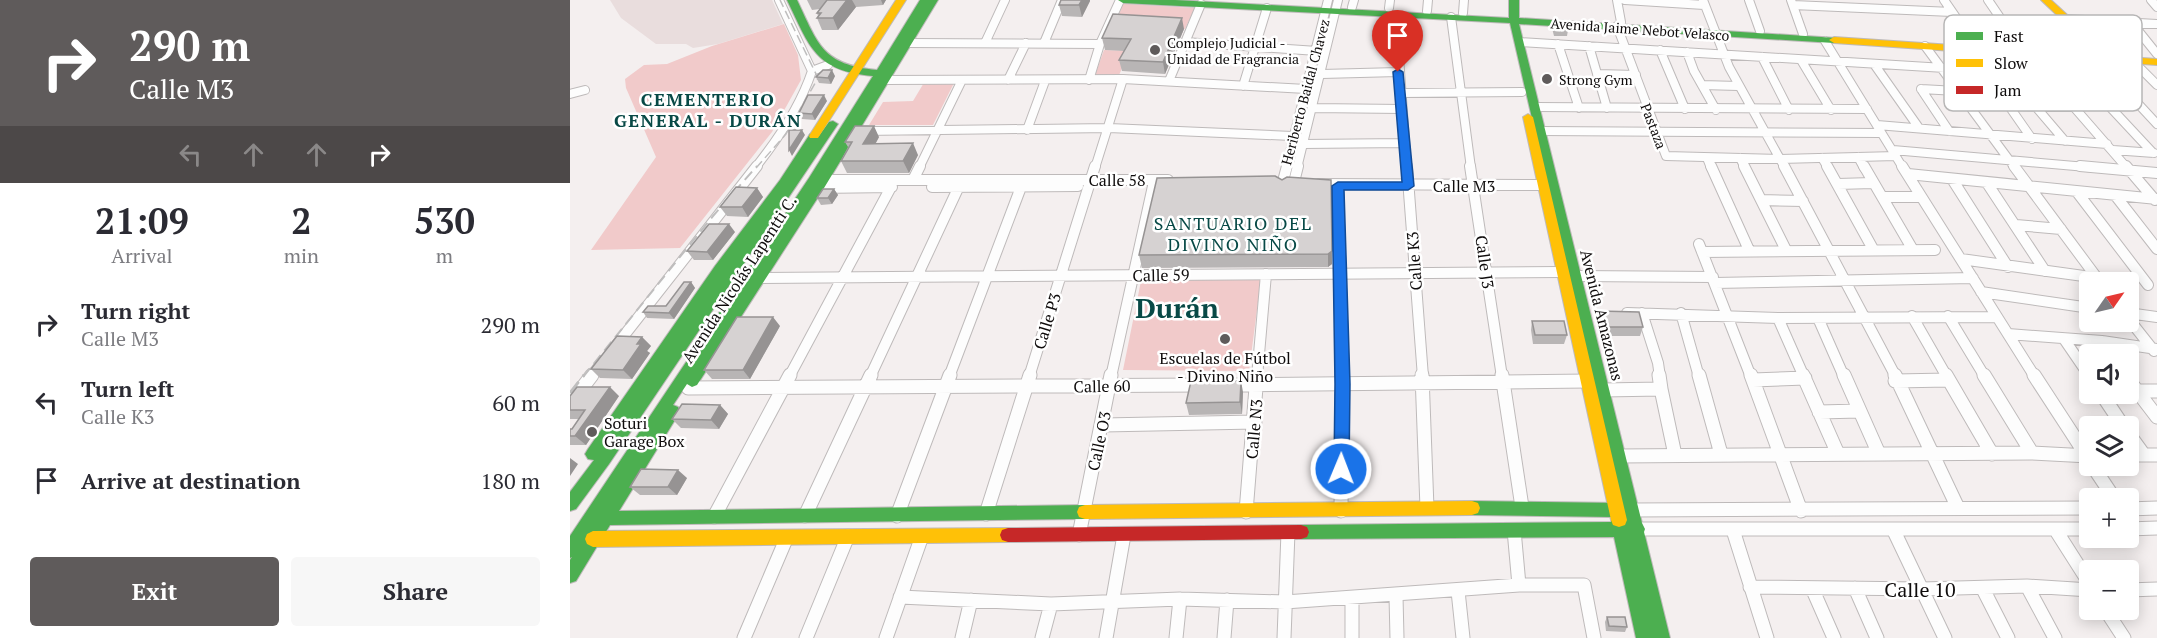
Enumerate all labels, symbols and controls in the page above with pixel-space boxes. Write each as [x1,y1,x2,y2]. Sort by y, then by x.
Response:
pin [1372,10,1423,72]
street label: Avenida Jaime Nebot Velasco [1550,13,1730,45]
legend [1944,15,2142,111]
text: 290 m [129,17,250,73]
street label: Heriberto Baidal Chavez [1276,17,1334,167]
icon: arrive [1381,19,1414,52]
icon: right [30,24,108,102]
text: Fast [1994,25,2024,47]
place label: Complejo Judicial - Unidad de Fragrancia [1167,33,1299,68]
marker: Complejo Judicial - Unidad de Fragrancia [1148,43,1162,57]
text: Slow [1994,52,2028,74]
place label: Strong Gym [1559,70,1633,89]
text: Calle M3 [129,71,234,107]
marker: Strong Gym [1540,72,1554,86]
text: Jam [1994,79,2022,101]
district label: CEMENTERIO GENERAL - DURÁN [614,87,802,132]
street label: Pastaza [1637,100,1671,152]
icon: left [174,138,207,171]
icon: ahead [237,138,270,171]
icon: ahead [300,138,333,171]
icon: right [363,138,396,171]
street label: Calle 58 [1088,169,1146,191]
street label: Calle M3 [1433,175,1495,197]
street label: Avenida Nicolás Lapentti C. [676,191,802,367]
text: 21:09 [95,197,189,244]
text: 2 [291,197,312,244]
text: 530 [414,197,475,244]
district label: SANTUARIO DEL DIVINO NIÑO [1154,211,1312,256]
street label: Calle K3 [1401,231,1427,291]
street label: Calle J3 [1470,234,1500,290]
text: Arrival [111,242,173,269]
text: min [284,242,319,269]
text: m [436,242,453,269]
street label: Avenida Amazonas [1575,247,1629,383]
street label: Calle 59 [1132,264,1190,286]
north arrow [2079,272,2139,332]
map controls [2079,272,2139,620]
district label: Durán [1135,289,1219,326]
street label: Calle P3 [1028,290,1066,352]
text: Turn right [81,296,190,325]
icon: right [30,308,63,341]
text: 290 m [480,310,540,339]
text: Calle M3 [81,325,159,352]
marker: Escuelas de Fútbol - Divino Niño [1218,332,1232,346]
button: sound [2079,344,2139,404]
place label: Escuelas de Fútbol - Divino Niño [1159,347,1291,387]
text: Turn left [81,374,174,403]
street label: Calle 60 [1073,375,1131,397]
icon: left [30,386,63,419]
text: 60 m [492,388,540,417]
street label: Calle N3 [1240,398,1268,460]
text: Calle K3 [81,403,155,430]
street label: Calle O3 [1082,409,1116,473]
place label: Soturi Garage Box [604,412,685,452]
button: layers [2079,416,2139,476]
marker: Soturi Garage Box [585,425,599,439]
position arrow [1309,437,1373,501]
icon: arrive [30,464,63,497]
text: Arrive at destination [81,466,300,495]
text: 180 m [480,466,540,495]
button: + [2079,488,2139,548]
button: Exit [30,557,279,626]
button: Share [291,557,540,626]
button: − [2079,560,2139,620]
street label: Calle 10 [1884,576,1956,603]

